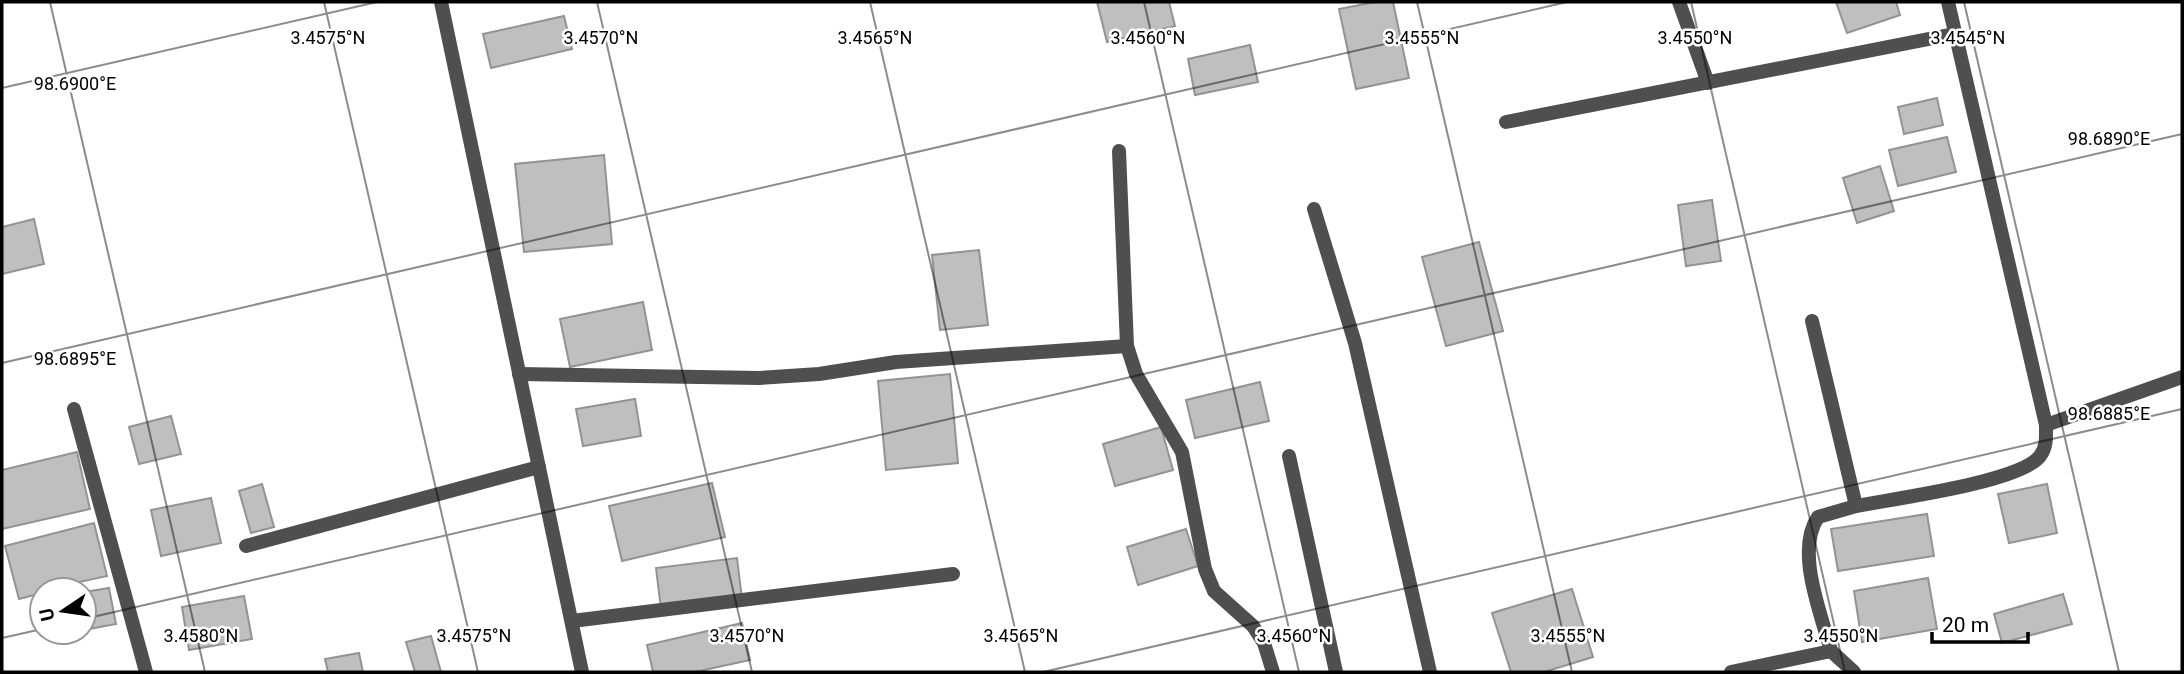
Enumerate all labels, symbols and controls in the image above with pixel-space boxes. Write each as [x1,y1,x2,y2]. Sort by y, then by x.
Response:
text: 3.4575°N [291,27,365,48]
text: 3.4570°N [564,27,638,48]
text: 3.4565°N [838,27,912,48]
text: 3.4560°N [1111,27,1185,48]
text: 3.4555°N [1385,27,1459,48]
text: 3.4550°N [1658,27,1732,48]
text: 3.4545°N [1931,27,2005,48]
text: 98.6900°E [34,73,116,94]
text: 98.6890°E [2068,128,2150,149]
text: 98.6895°E [34,348,116,369]
text: 98.6885°E [2068,403,2150,424]
north arrow [28,576,98,646]
scale bar [1932,600,2028,644]
text: U [34,606,60,623]
text: 20 m [1942,613,1989,637]
text: 3.4580°N [164,625,238,646]
text: 3.4575°N [437,625,511,646]
text: 3.4570°N [710,625,784,646]
text: 3.4565°N [984,625,1058,646]
text: 3.4560°N [1257,625,1331,646]
text: 3.4555°N [1531,625,1605,646]
text: 3.4550°N [1804,625,1878,646]

